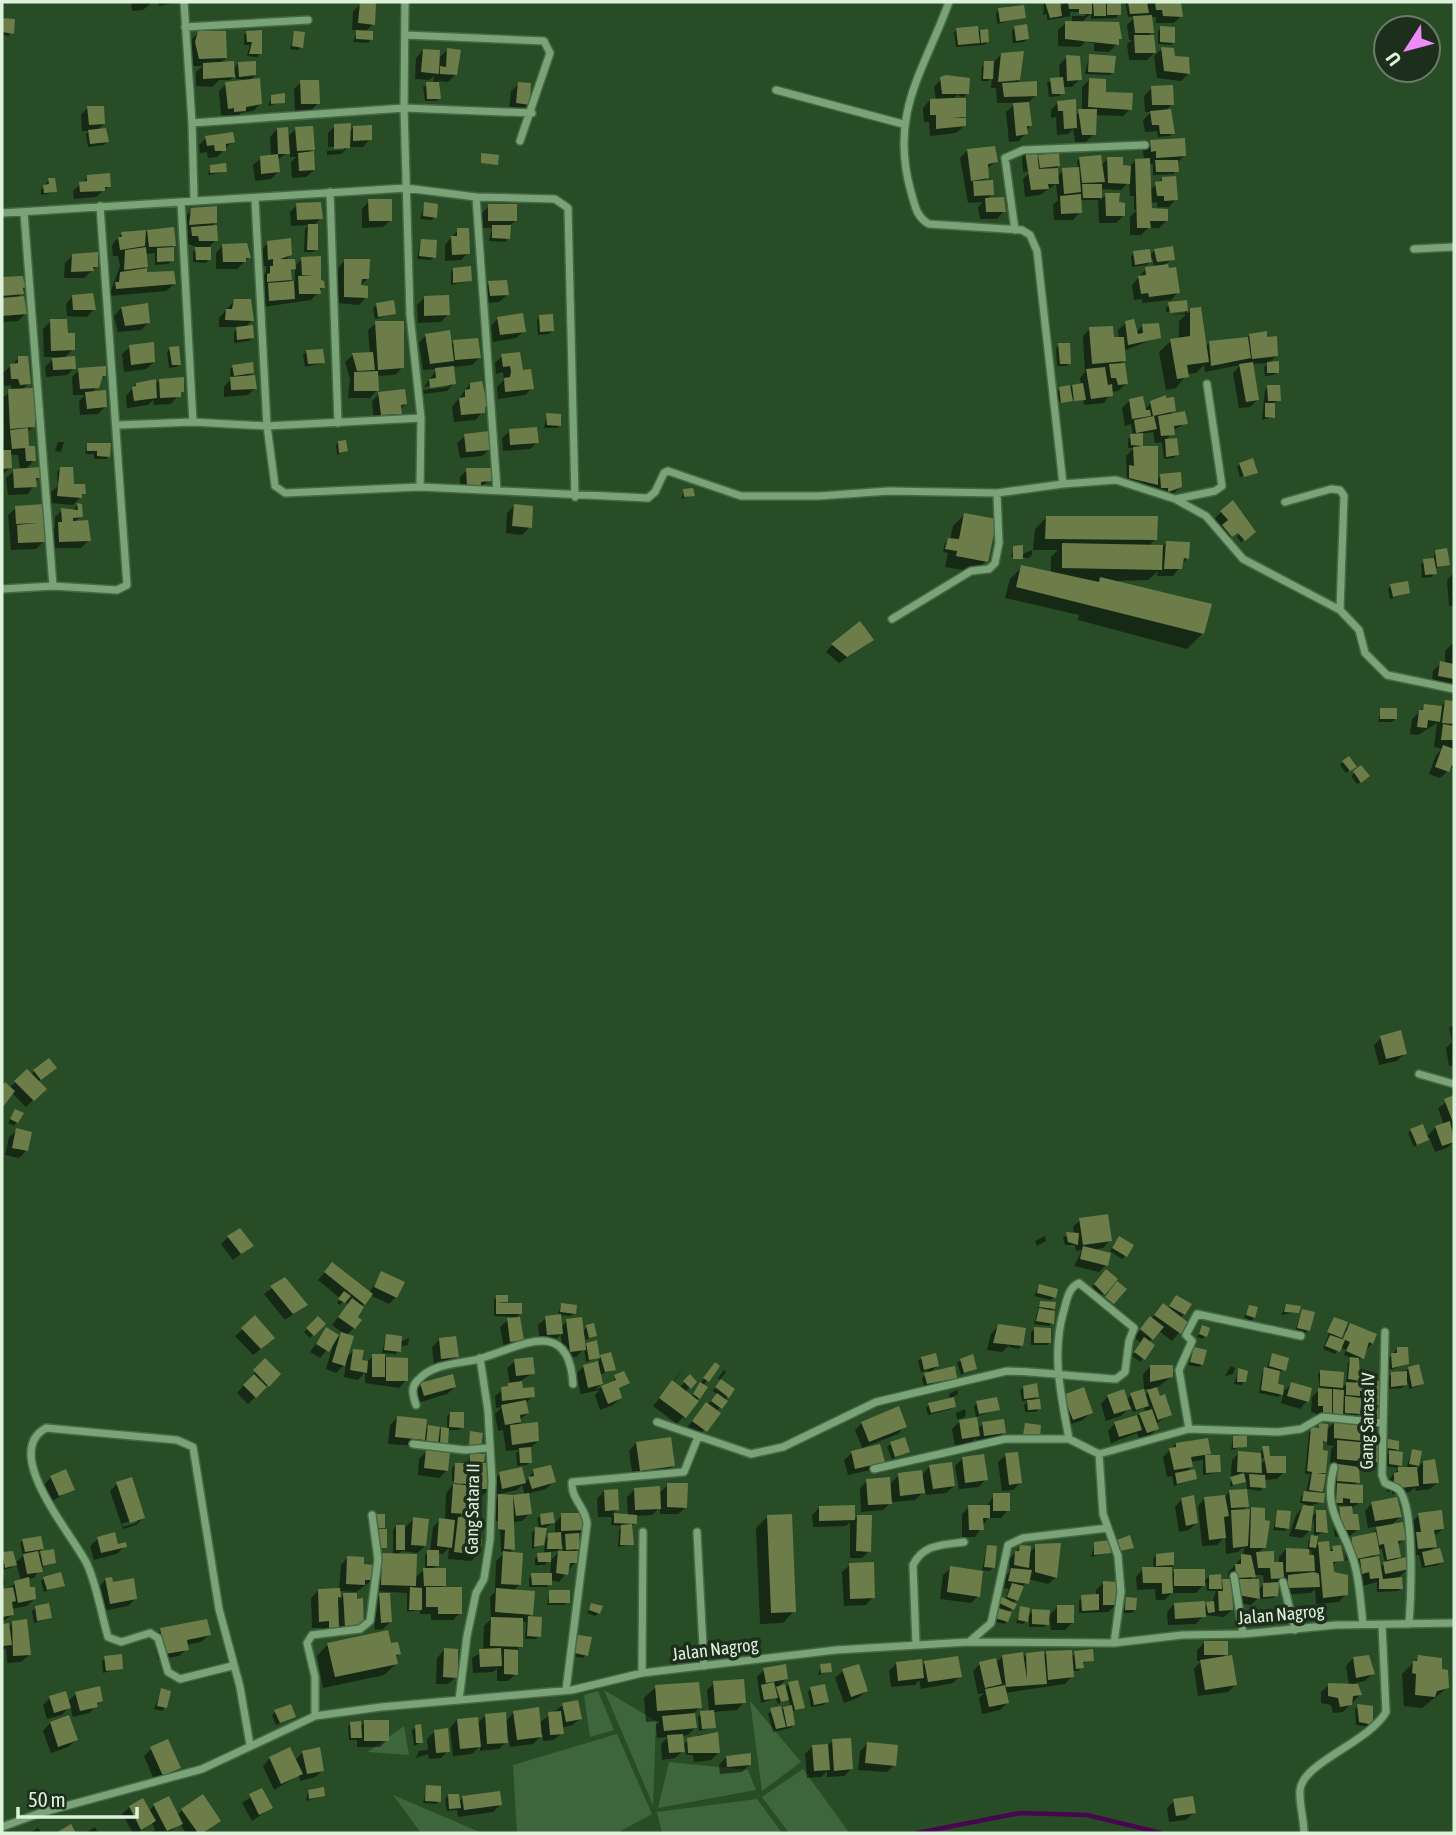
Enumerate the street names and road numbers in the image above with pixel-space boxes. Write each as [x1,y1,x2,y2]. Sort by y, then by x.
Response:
street label: Gang Sarasa IV [1356,1372,1378,1470]
street label: Gang Satara II [461,1463,483,1555]
street label: Jalan Nagrog [1237,1600,1325,1628]
street label: Jalan Nagrog [671,1633,760,1665]

